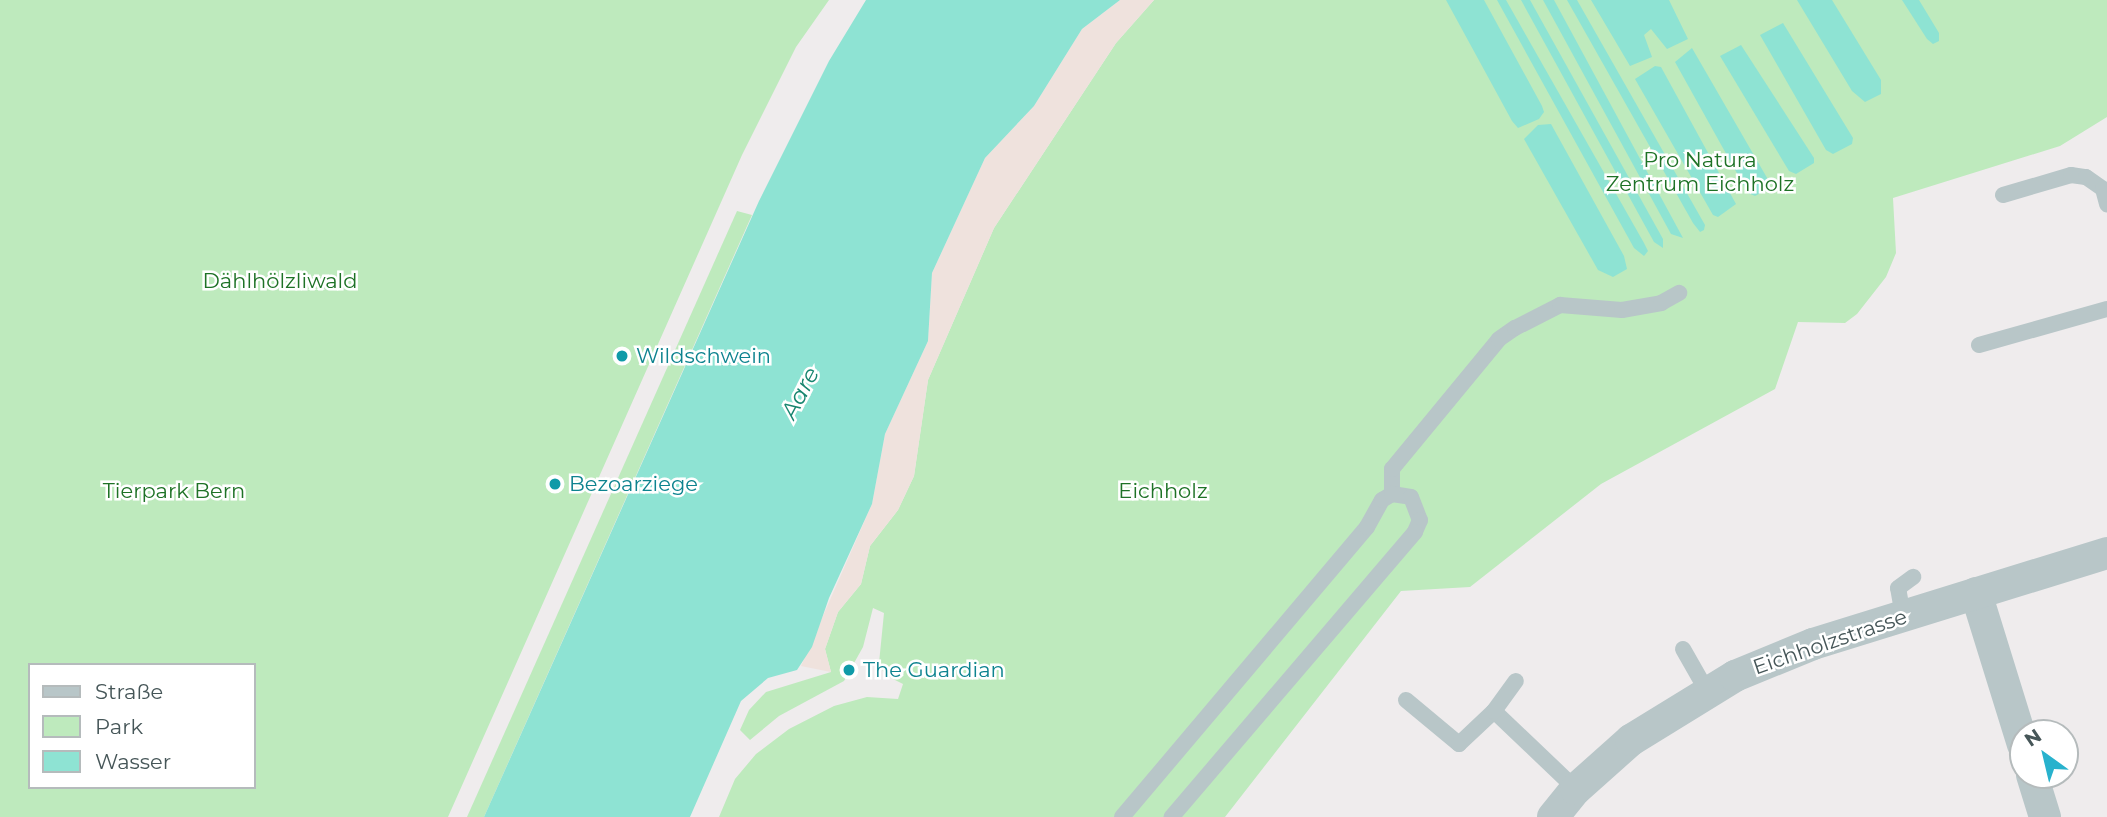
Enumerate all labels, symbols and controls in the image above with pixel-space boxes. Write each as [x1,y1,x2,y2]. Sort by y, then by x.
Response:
park label: Pro Natura Zentrum Eichholz [1606,147,1794,197]
park label: Dählhölzliwald [203,268,357,294]
place label: Wildschwein [636,343,771,369]
marker: Wildschwein [614,348,630,364]
water label: Aare [775,362,825,424]
place label: Bezoarziege [569,471,698,497]
marker: Bezoarziege [547,476,563,492]
park label: Tierpark Bern [103,478,245,504]
park label: Eichholz [1118,478,1208,504]
street label: Eichholzstrasse [1750,604,1910,680]
place label: The Guardian [863,657,1005,683]
marker: The Guardian [841,662,857,678]
legend [28,663,256,789]
text: Straße [95,679,163,704]
text: Park [95,714,143,739]
north arrow [2009,719,2079,789]
text: N [2020,724,2046,752]
text: Wasser [95,749,171,774]

